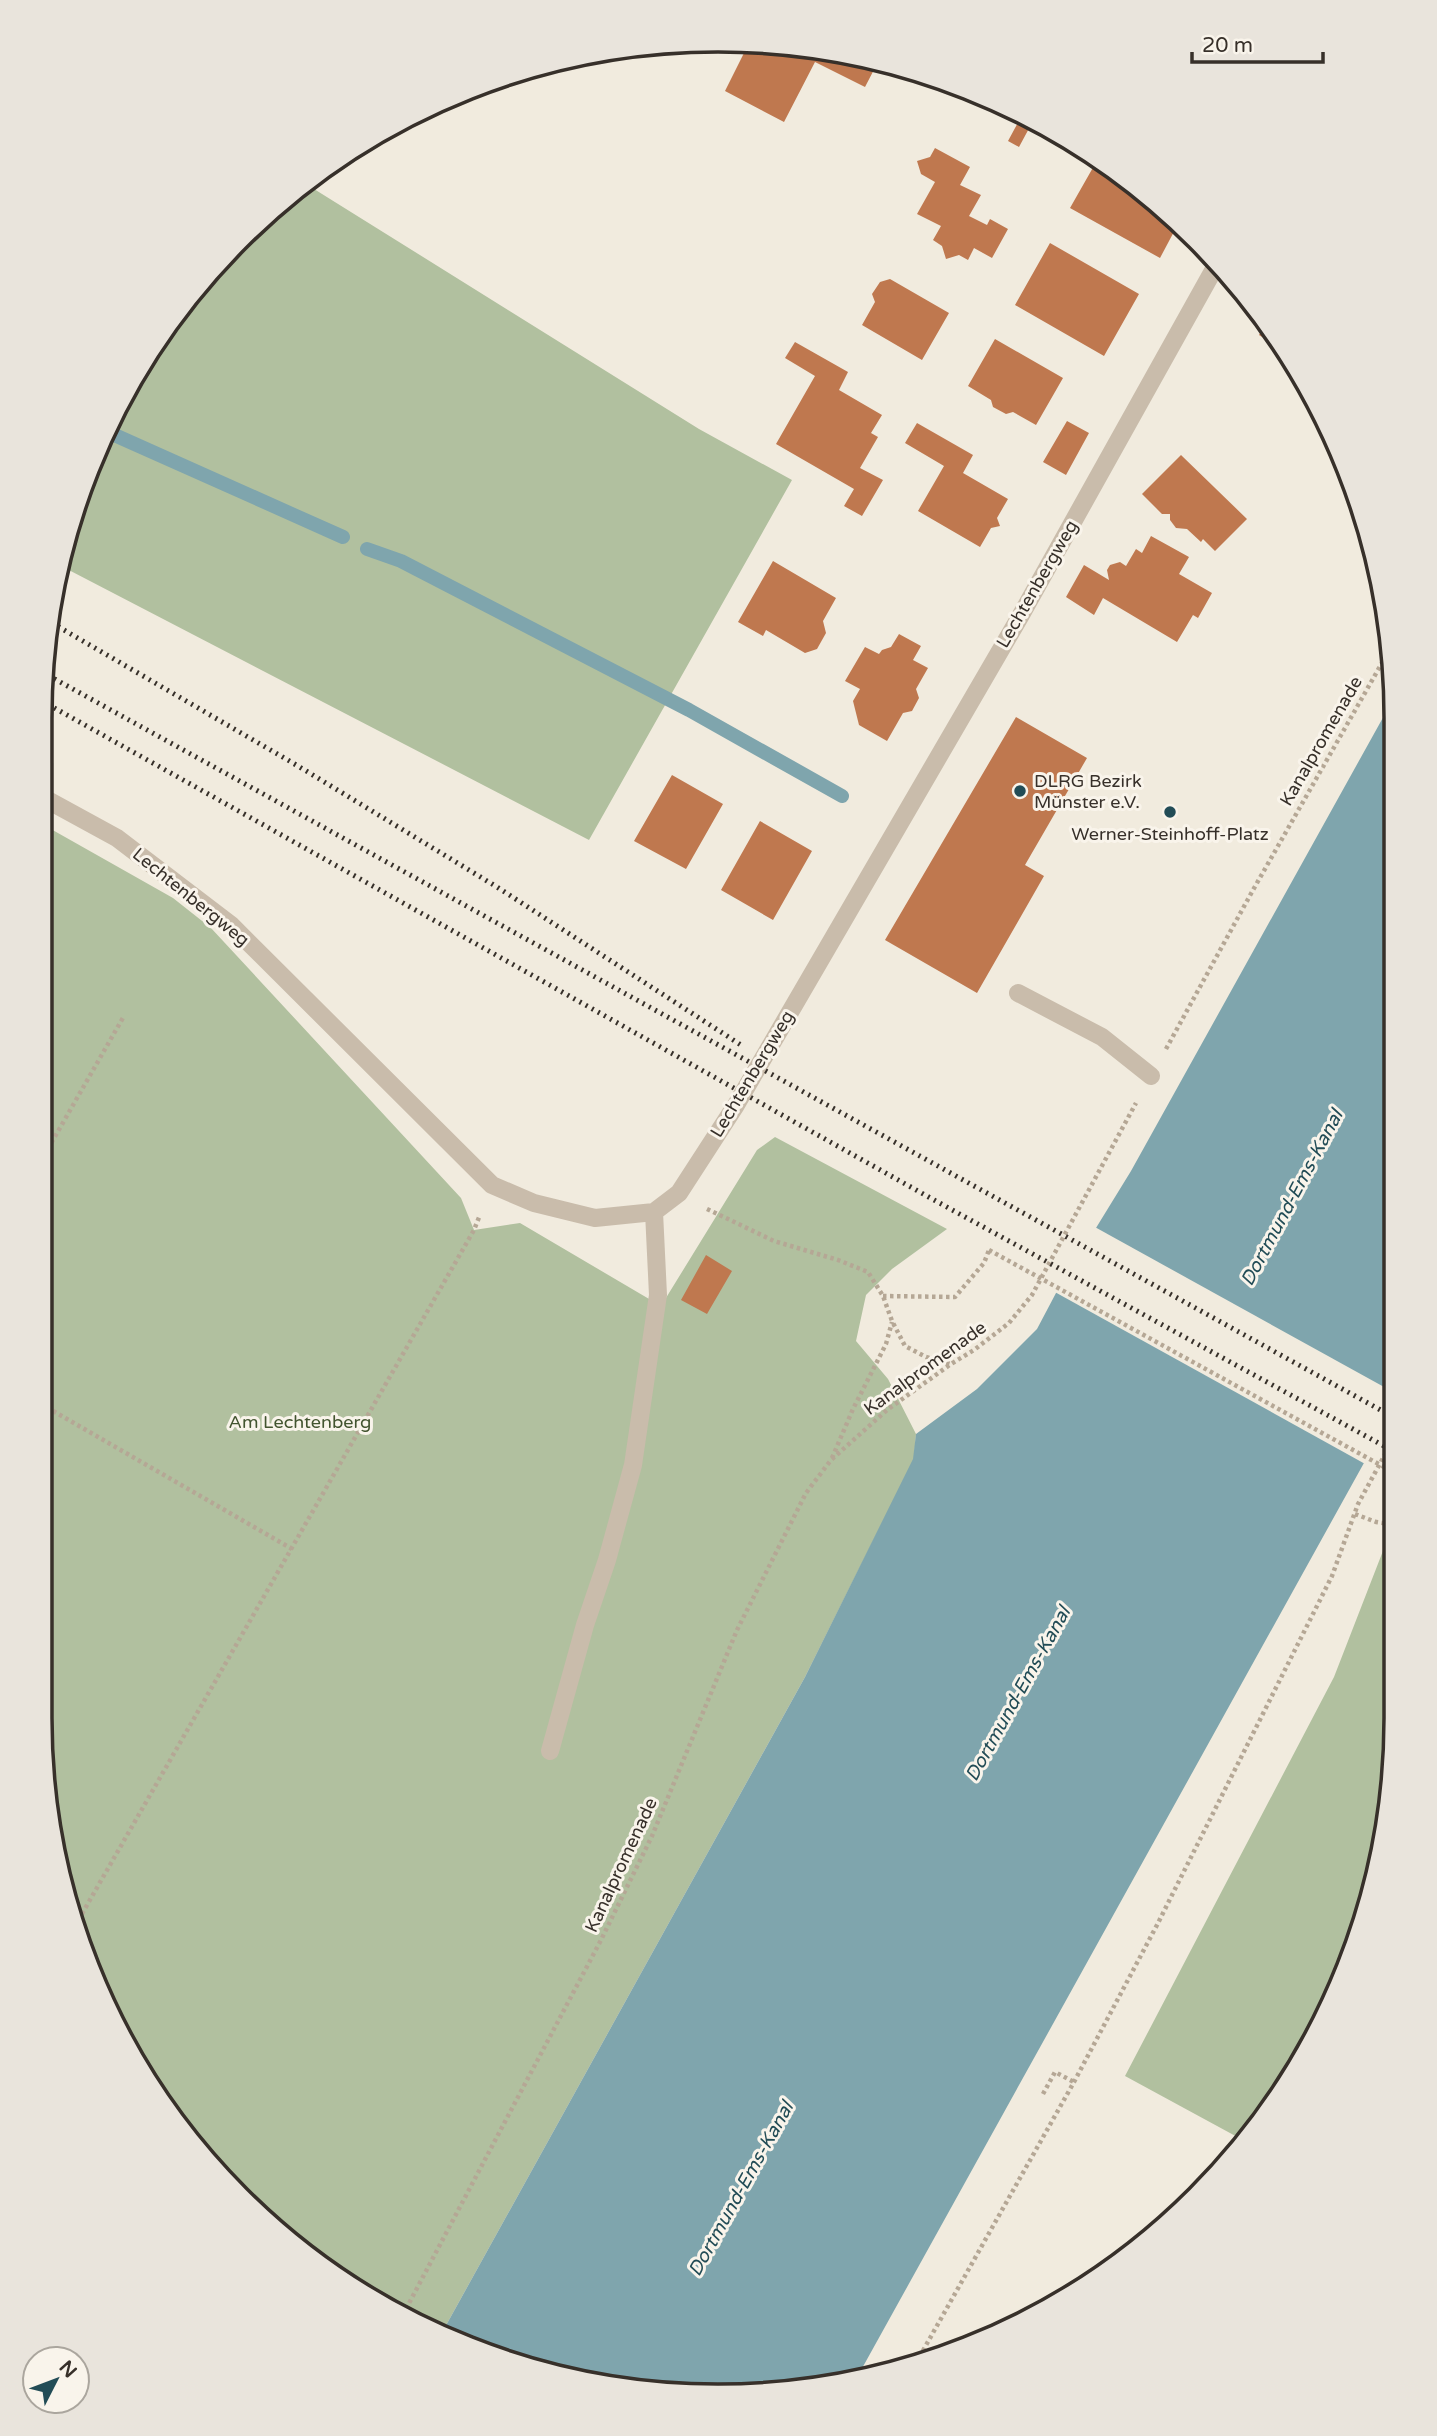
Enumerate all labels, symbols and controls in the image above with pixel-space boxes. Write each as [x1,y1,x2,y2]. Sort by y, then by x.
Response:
scale bar [1192,21,1323,65]
text: 20 m [1202,33,1253,58]
street label: Lechtenbergweg [991,516,1083,652]
street label: Kanalpromenade [1275,672,1367,810]
place label: DLRG Bezirk Münster e.V. [1034,770,1142,813]
marker: DLRG Bezirk Münster e.V. [1012,783,1028,799]
marker: Werner-Steinhoff-Platz [1162,804,1178,820]
place label: Werner-Steinhoff-Platz [1071,823,1269,845]
street label: Lechtenbergweg [128,843,254,951]
street label: Lechtenbergweg [705,1007,799,1141]
water label: Dortmund-Ems-Kanal [1236,1104,1349,1290]
street label: Kanalpromenade [859,1316,991,1420]
park label: Am Lechtenberg [229,1411,371,1433]
water label: Dortmund-Ems-Kanal [961,1601,1076,1785]
street label: Kanalpromenade [580,1794,662,1936]
water label: Dortmund-Ems-Kanal [684,2096,799,2280]
north arrow [21,2345,91,2415]
text: N [55,2356,81,2382]

